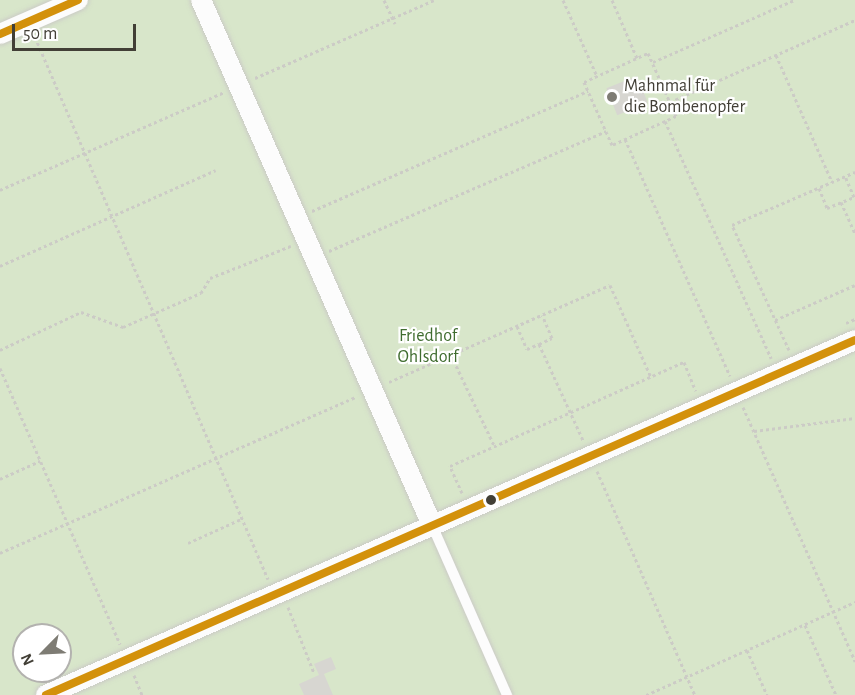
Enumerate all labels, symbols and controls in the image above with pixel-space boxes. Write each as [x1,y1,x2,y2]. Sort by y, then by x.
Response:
scale bar [15,12,140,50]
text: 50 m [23,25,57,43]
place label: Mahnmal für die Bombenopfer [624,76,745,118]
marker: Mahnmal für die Bombenopfer [605,90,619,104]
park label: Friedhof Ohlsdorf [397,326,459,368]
unlabelled marker [485,494,497,506]
north arrow [12,623,72,683]
text: N [18,651,37,668]

